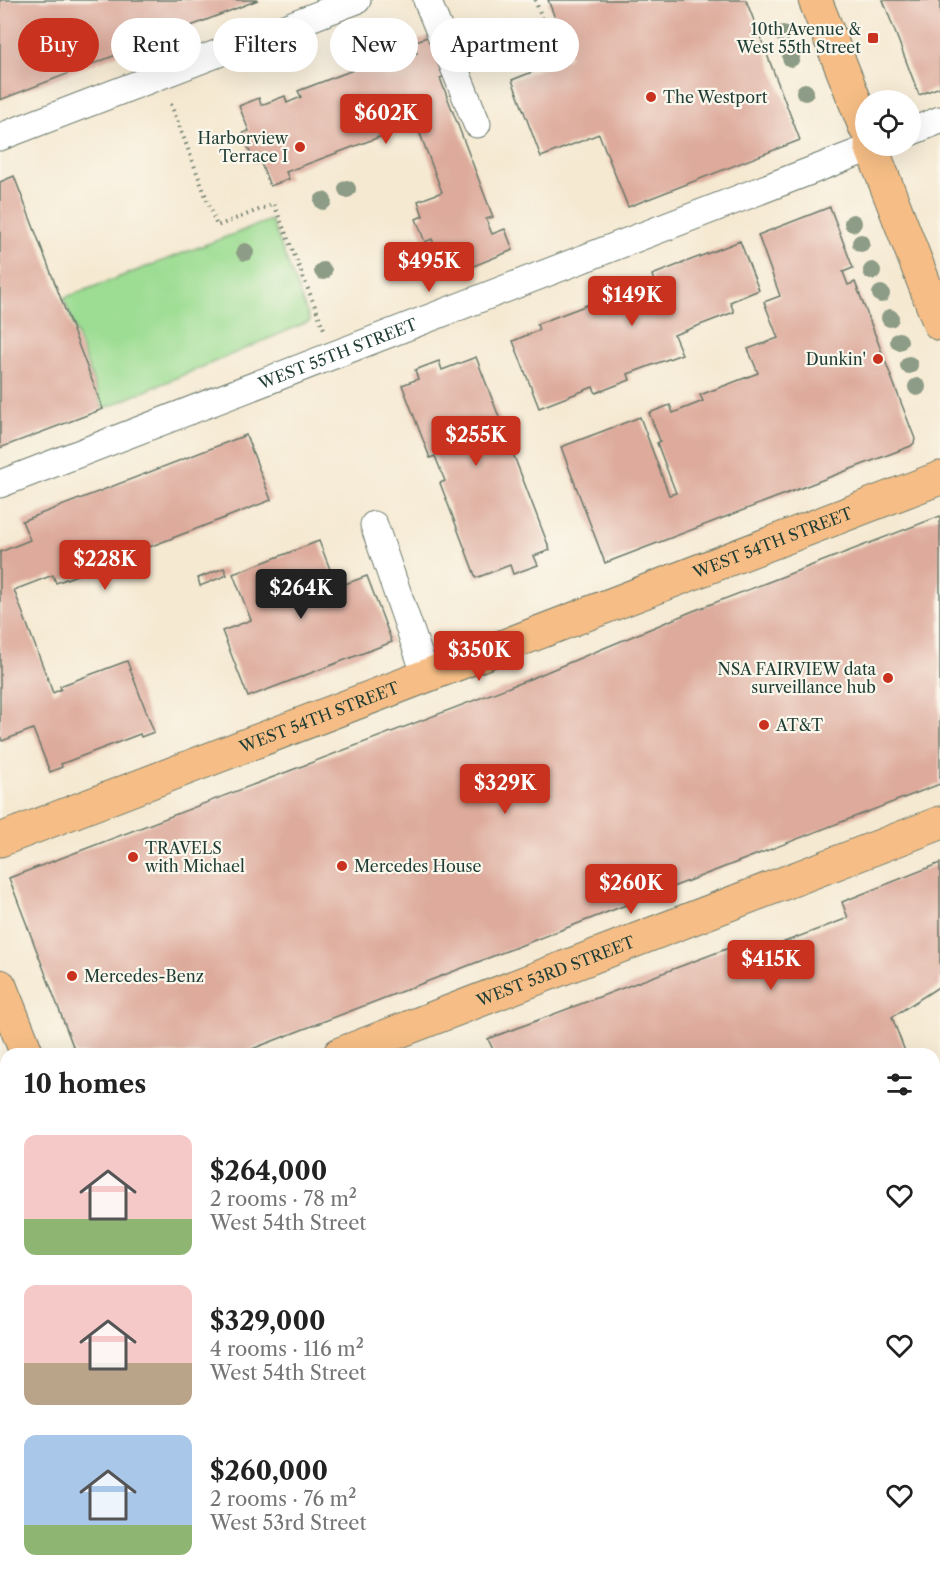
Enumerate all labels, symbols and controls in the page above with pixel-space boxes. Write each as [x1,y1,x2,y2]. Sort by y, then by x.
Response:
chip: Buy [18,18,99,72]
chip: Rent [111,18,201,72]
chip: Filters [213,18,318,72]
chip: New [330,18,418,72]
chip: Apartment [430,18,579,72]
place label: 10th Avenue & West 55th Street [735,19,861,57]
marker: 10th Avenue & West 55th Street [866,31,880,45]
place label: The Westport [663,87,768,107]
marker: The Westport [644,90,658,104]
map controls [855,90,921,156]
button: locate [855,90,921,156]
pin: $602K [344,94,428,145]
text: $602K [354,101,418,125]
place label: Harborview Terrace I [198,128,289,166]
marker: Harborview Terrace I [293,140,307,154]
pin: $495K [387,242,471,293]
text: $495K [398,249,460,273]
pin: $149K [590,276,674,327]
text: $149K [602,283,662,307]
street label: WEST 55TH STREET [254,314,420,394]
place label: Dunkin' [806,349,866,369]
marker: Dunkin' [871,352,885,366]
pin: $255K [434,416,518,467]
text: $255K [445,423,507,447]
street label: WEST 54TH STREET [689,503,855,583]
pin: $228K [63,540,147,591]
text: $228K [73,547,137,571]
pin: $264K [259,569,343,620]
text: $264K [270,576,332,600]
pin: $350K [437,631,521,682]
text: $350K [448,638,510,662]
place label: NSA FAIRVIEW data surveillance hub [718,659,877,697]
marker: NSA FAIRVIEW data surveillance hub [881,671,895,685]
street label: WEST 54TH STREET [236,677,402,757]
place label: AT&T [775,715,823,735]
marker: AT&T [757,718,771,732]
pin: $329K [463,764,547,815]
text: $329K [474,771,536,795]
place label: TRAVELS with Michael [144,838,245,876]
marker: TRAVELS with Michael [126,850,140,864]
place label: Mercedes House [354,856,482,876]
marker: Mercedes House [335,859,349,873]
pin: $260K [589,864,673,915]
text: $260K [599,871,663,895]
street label: WEST 53RD STREET [473,932,637,1011]
pin: $415K [729,940,813,991]
text: $415K [741,947,801,971]
place label: Mercedes-Benz [84,966,204,986]
marker: Mercedes-Benz [65,969,79,983]
text: 10 homes [24,1068,146,1100]
icon: filters [883,1068,916,1101]
text: $264,000 [210,1155,327,1187]
icon: home [72,1159,144,1231]
icon: heart [883,1179,916,1212]
text: 2 rooms · 78 m² [210,1187,357,1211]
text: West 54th Street [210,1211,366,1235]
text: $329,000 [210,1305,326,1337]
icon: home [72,1309,144,1381]
icon: heart [883,1329,916,1362]
text: 4 rooms · 116 m² [210,1337,364,1361]
text: West 54th Street [210,1361,366,1385]
text: $260,000 [210,1455,328,1487]
icon: home [72,1459,144,1531]
icon: heart [883,1479,916,1512]
text: 2 rooms · 76 m² [210,1487,356,1511]
text: West 53rd Street [210,1511,367,1535]

